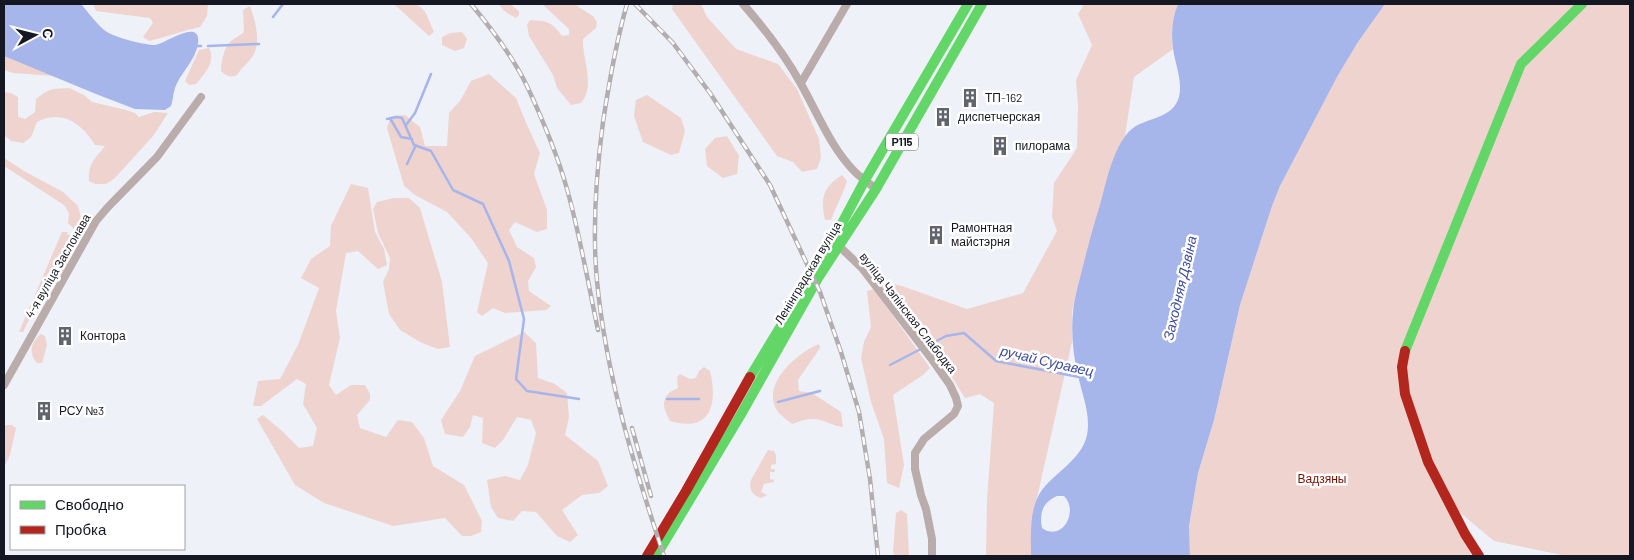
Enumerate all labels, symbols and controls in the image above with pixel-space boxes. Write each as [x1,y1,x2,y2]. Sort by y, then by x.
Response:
north arrow [10,10,60,60]
text: С [39,27,57,39]
building icon: ТП-162 [959,87,981,109]
place label: ТП-162 [985,90,1023,104]
building icon: диспетчерская [932,106,954,128]
place label: диспетчерская [958,109,1040,124]
road number: Р115 [886,134,918,150]
building icon: пилорама [989,135,1011,157]
place label: пилорама [1015,138,1071,153]
street label: 4-я вуліца Заслонава [22,211,94,320]
street label: Ленінградская вуліца [771,218,844,327]
place label: Рамонтная майстэрня [951,220,1012,249]
building icon: Рамонтная майстэрня [925,224,947,246]
water label: Заходняя Дзвіна [1159,234,1200,342]
street label: вуліца Чэпінская Слабодка [857,249,960,376]
building icon: Контора [54,325,76,347]
place label: Контора [80,328,126,343]
water label: ручай Суравец [998,341,1095,380]
building icon: РСУ №3 [33,400,55,422]
place label: РСУ №3 [59,403,104,417]
park label: Вадзяны [1298,471,1346,486]
legend [10,485,185,550]
text: Свободно [55,495,124,513]
text: Пробка [55,520,107,538]

